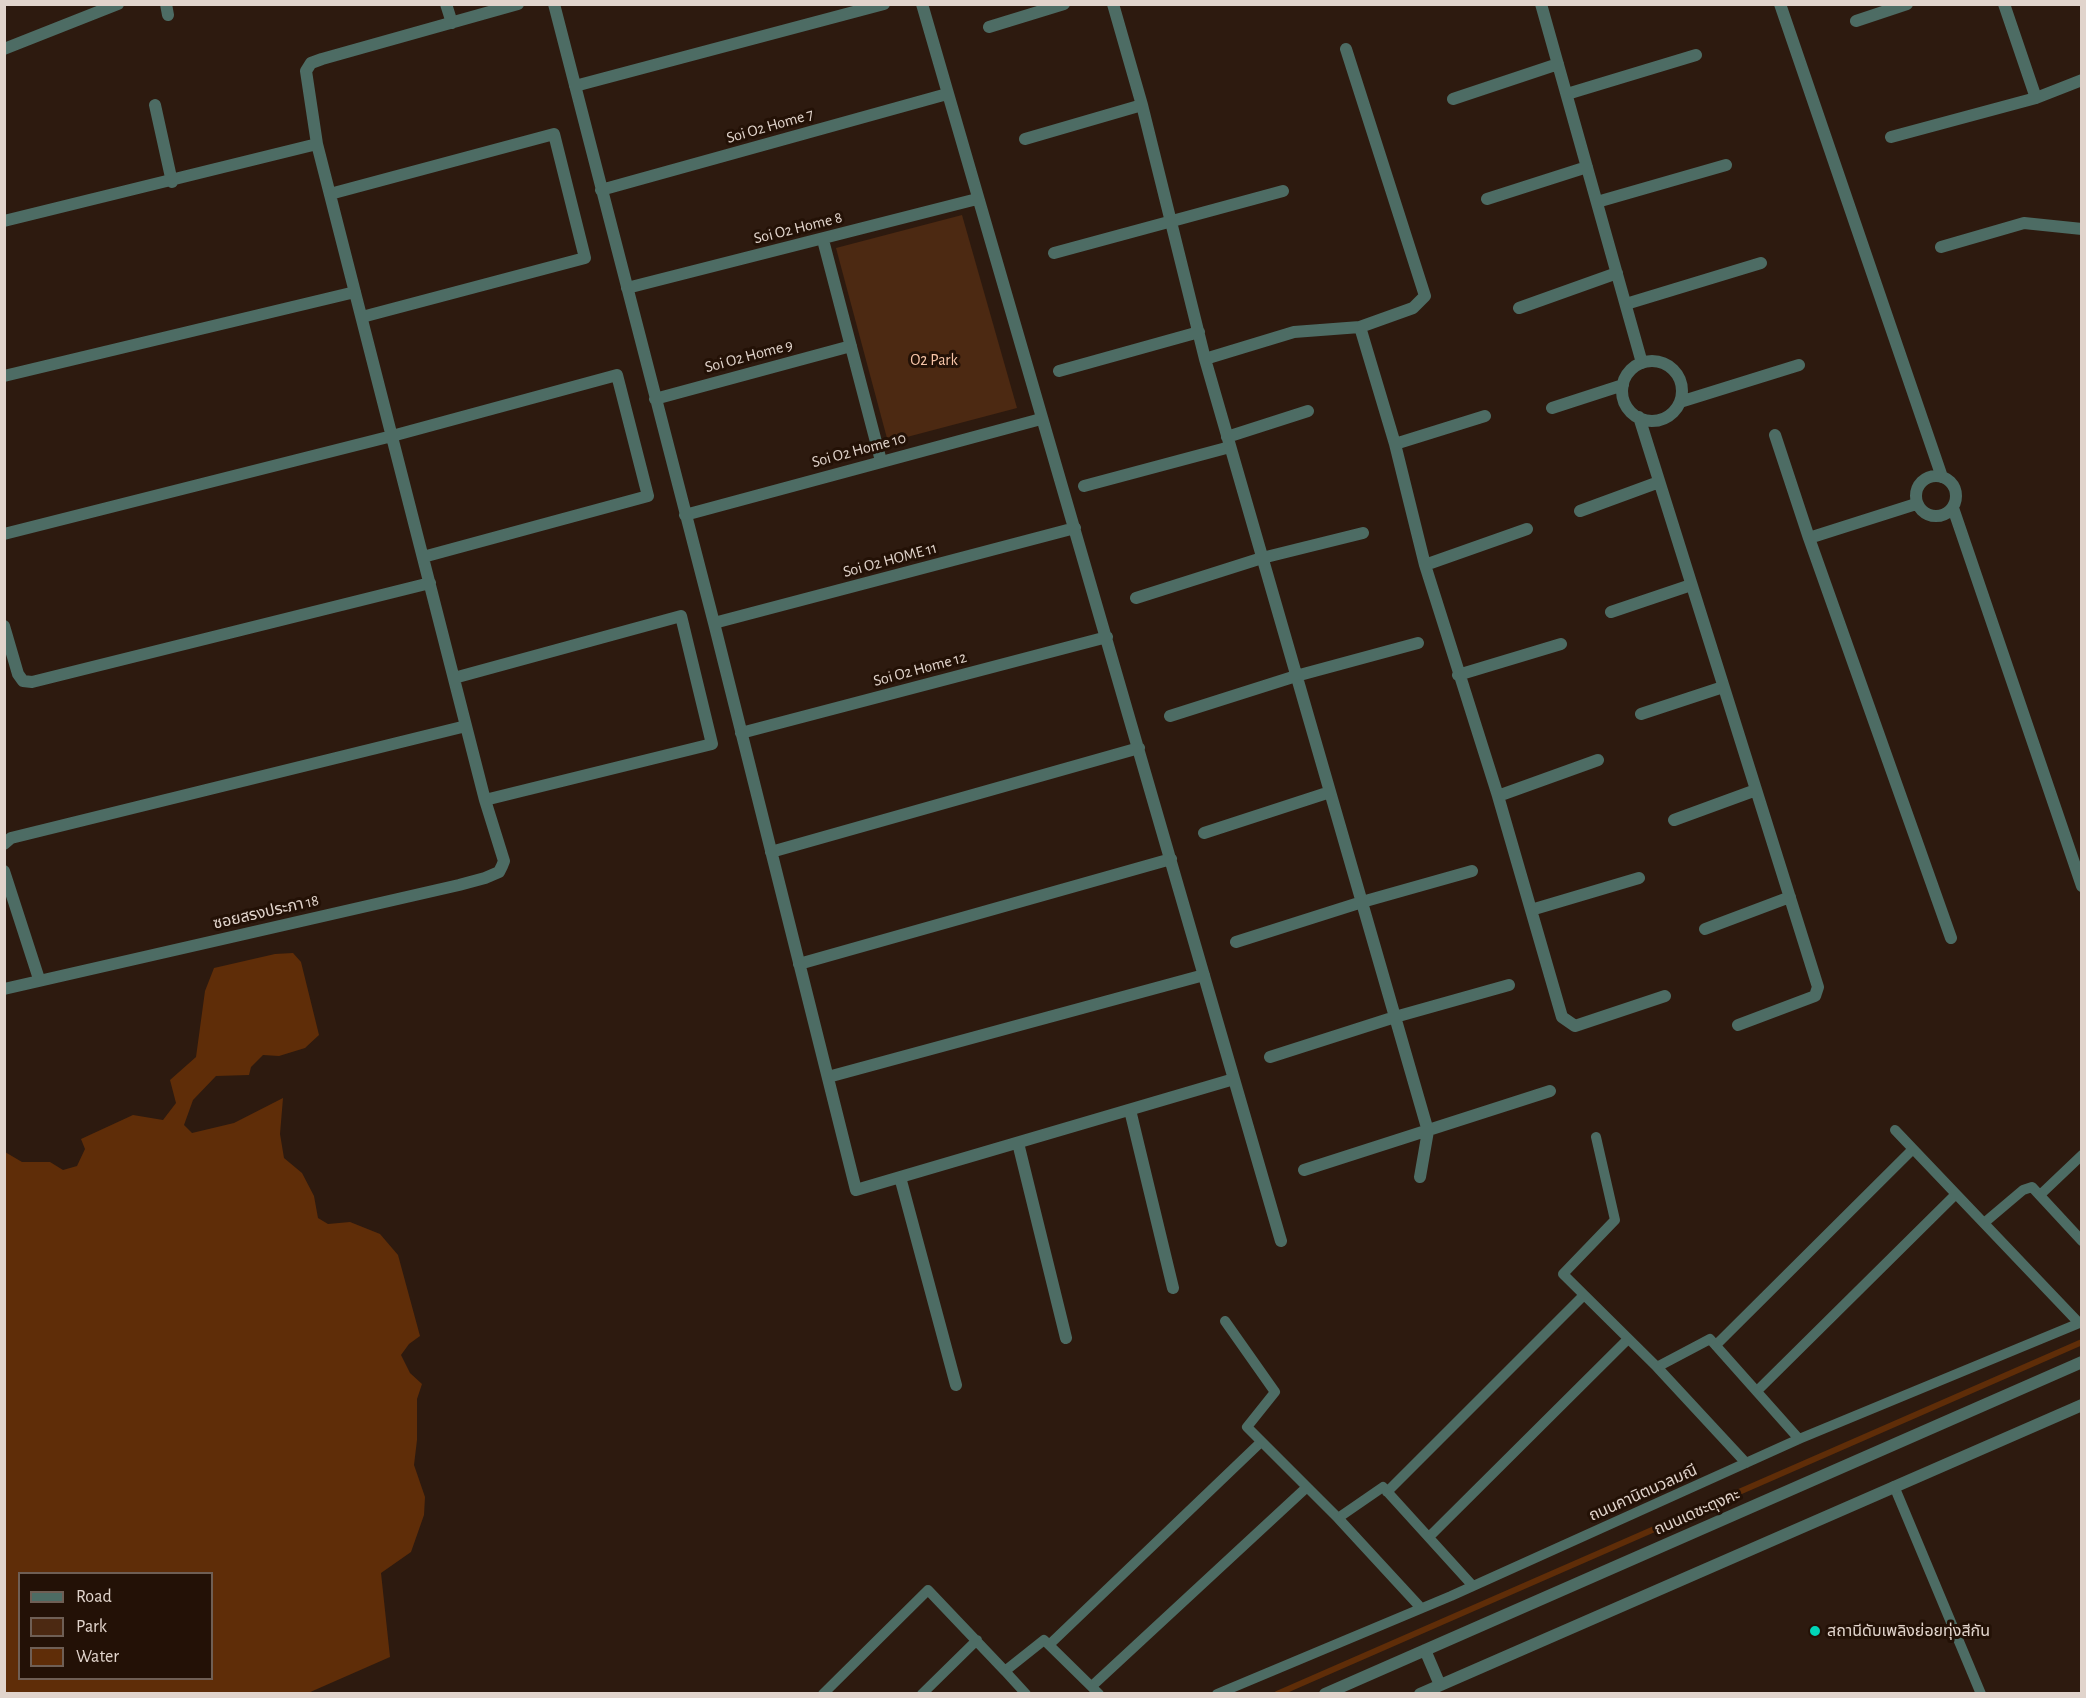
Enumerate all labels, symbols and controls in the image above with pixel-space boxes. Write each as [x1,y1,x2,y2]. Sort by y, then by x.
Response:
street label: Soi O2 Home 7 [724,104,816,148]
street label: Soi O2 Home 8 [752,208,844,248]
street label: Soi O2 Home 9 [703,335,795,377]
park label: O2 Park [910,350,958,370]
street label: Soi O2 Home 10 [810,428,908,472]
street label: Soi O2 HOME 11 [841,538,939,582]
street label: Soi O2 Home 12 [871,647,969,691]
street label: ซอยสรงประภา 18 [211,891,321,933]
street label: ถนนคานิตนวลมณี [1586,1460,1700,1526]
street label: ถนนเดชะตุงคะ [1651,1485,1743,1539]
legend [18,1572,213,1680]
text: Road [76,1588,112,1606]
text: Park [76,1618,107,1636]
place label: สถานีดับเพลิงย่อยทุ่งสีกัน [1827,1621,1990,1641]
marker: สถานีดับเพลิงย่อยทุ่งสีกัน [1808,1624,1822,1638]
text: Water [76,1648,119,1666]

